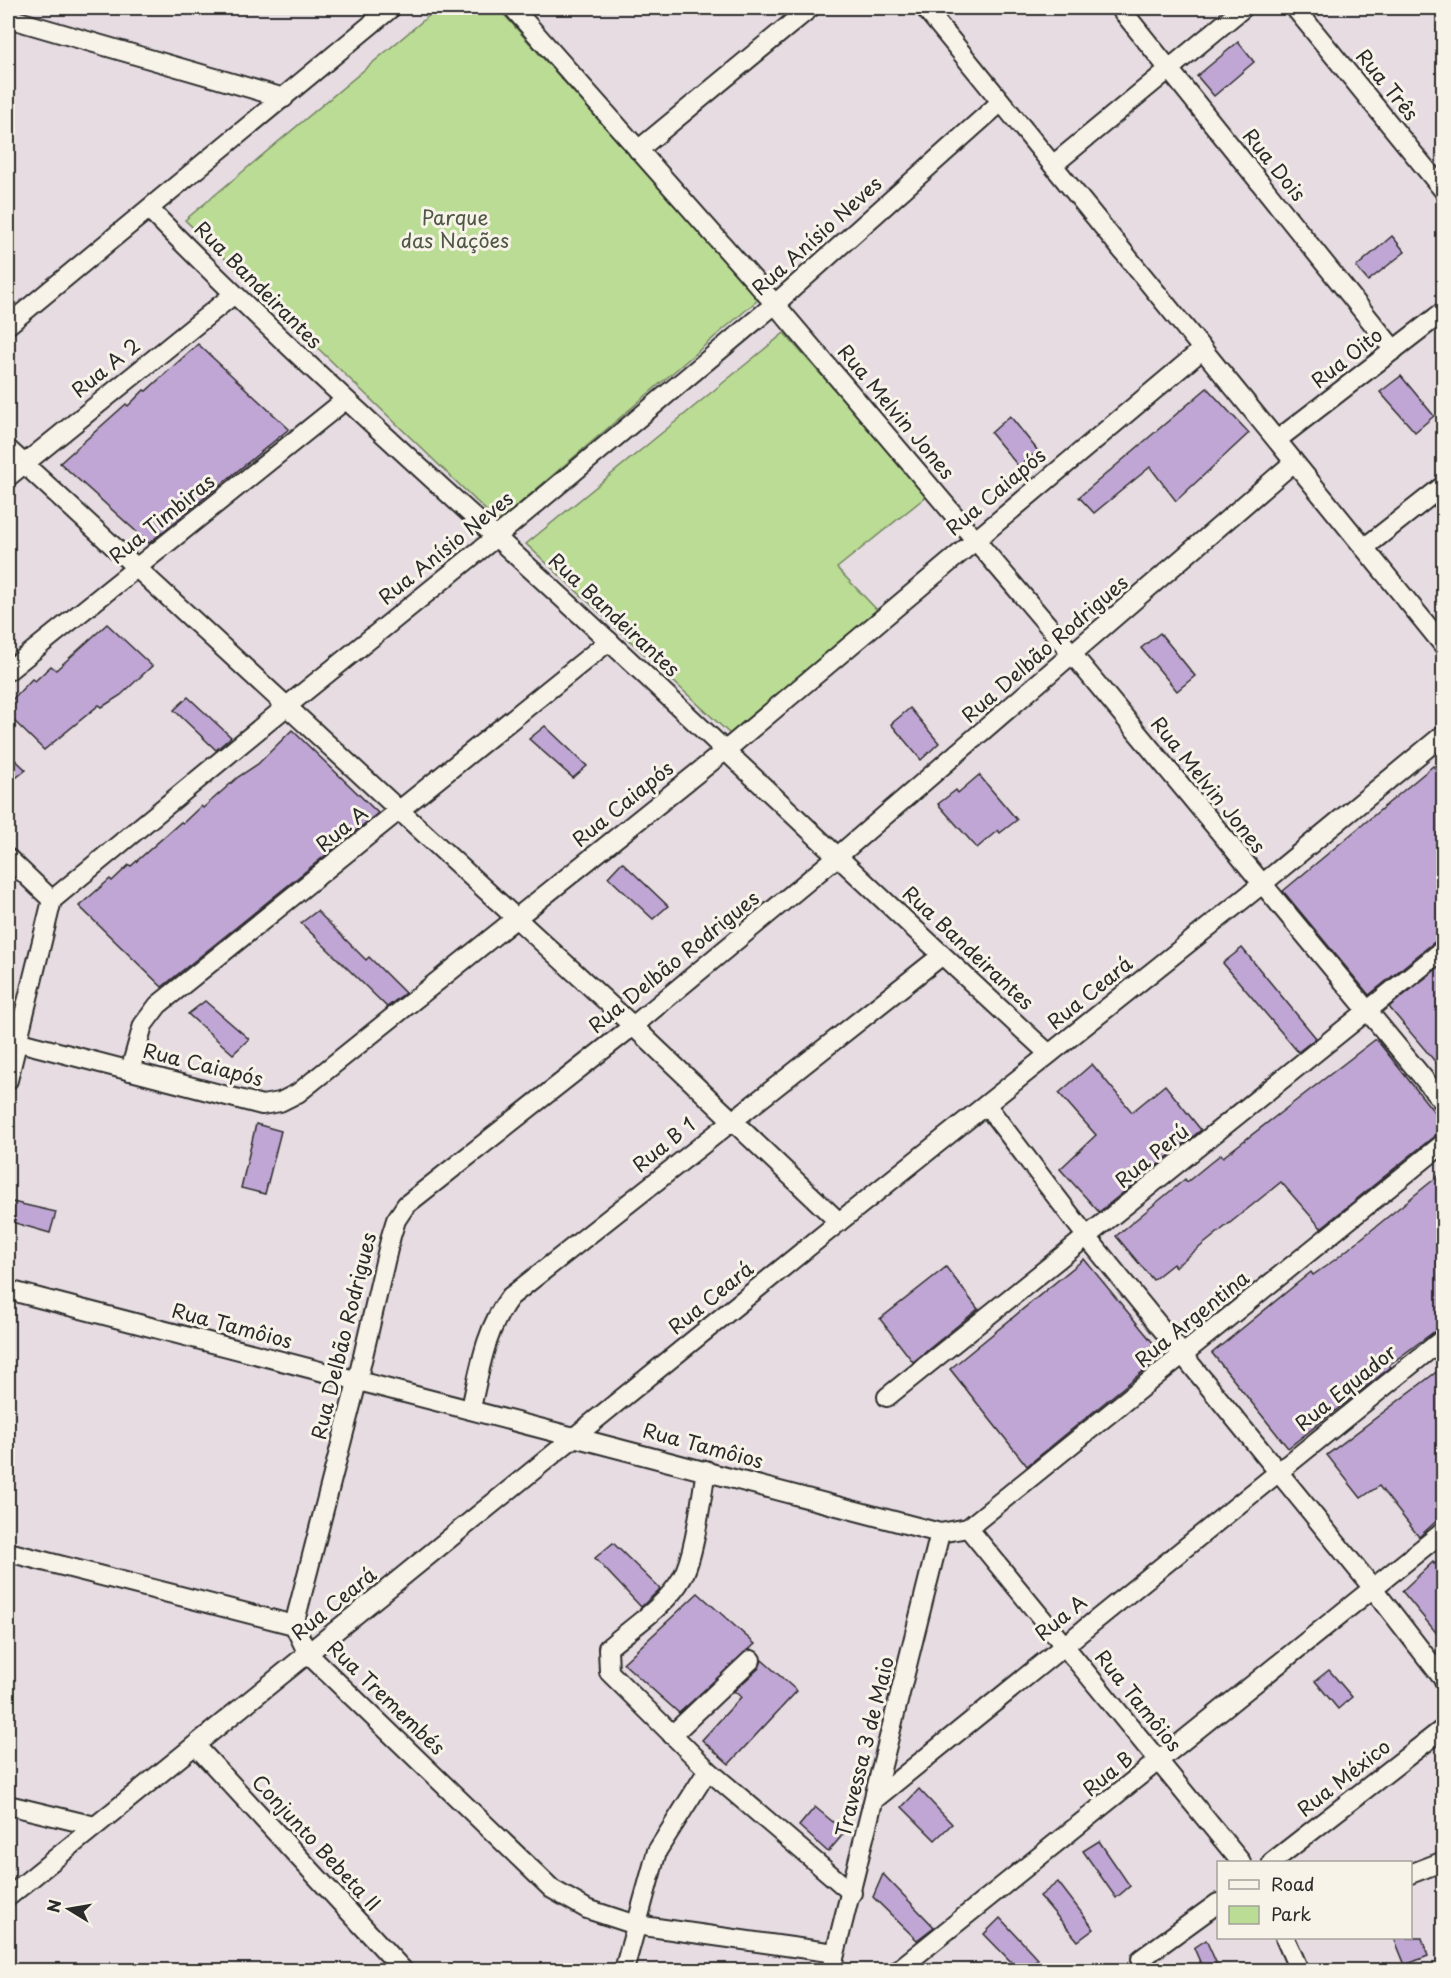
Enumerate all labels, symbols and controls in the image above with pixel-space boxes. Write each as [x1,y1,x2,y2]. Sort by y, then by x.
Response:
street label: Rua Três [1349,42,1426,127]
street label: Rua Dois [1236,122,1313,207]
street label: Rua Anísio Neves [745,169,888,302]
park label: Parque das Nações [401,202,509,255]
street label: Rua Bandeirantes [188,214,329,355]
street label: Rua Oito [1304,320,1389,395]
street label: Rua A 2 [65,330,146,404]
street label: Rua Melvin Jones [831,337,962,485]
street label: Rua Caiapós [939,440,1052,542]
street label: Rua Timbiras [102,466,221,570]
street label: Rua Anísio Neves [371,483,519,611]
street label: Rua Bandeirantes [542,545,687,683]
street label: Rua Delbão Rodrigues [954,567,1134,729]
street label: Rua Melvin Jones [1144,710,1273,859]
street label: Rua Caiapós [565,753,679,853]
street label: Rua A [309,798,374,859]
street label: Rua Bandeirantes [896,878,1041,1016]
street label: Rua Delbão Rodrigues [581,883,765,1040]
street label: Rua Ceará [1040,948,1139,1036]
street label: Rua Caiapós [140,1035,266,1093]
street label: Rua B 1 [625,1110,701,1179]
street label: Rua Perú [1108,1116,1195,1194]
street label: Rua Delbão Rodrigues [303,1229,383,1442]
street label: Rua Ceará [661,1253,760,1341]
street label: Rua Argentina [1128,1262,1255,1374]
street label: Rua Tamôios [169,1295,296,1356]
street label: Rua Equador [1288,1336,1403,1438]
street label: Rua Tamôios [640,1415,767,1476]
street label: Rua Ceará [284,1559,383,1647]
street label: Rua A [1028,1587,1093,1648]
street label: Rua Tremembés [321,1633,452,1761]
street label: Rua Tamôios [1088,1643,1189,1758]
street label: Travessa 3 de Maio [827,1653,901,1840]
street label: Rua México [1290,1731,1396,1823]
street label: Rua B [1076,1744,1139,1803]
street label: Conjunto Bebeta II [245,1767,388,1917]
legend [1217,1861,1412,1939]
text: Road [1271,1870,1315,1897]
north arrow [39,1879,99,1939]
text: N [40,1897,66,1914]
text: Park [1271,1900,1311,1927]

